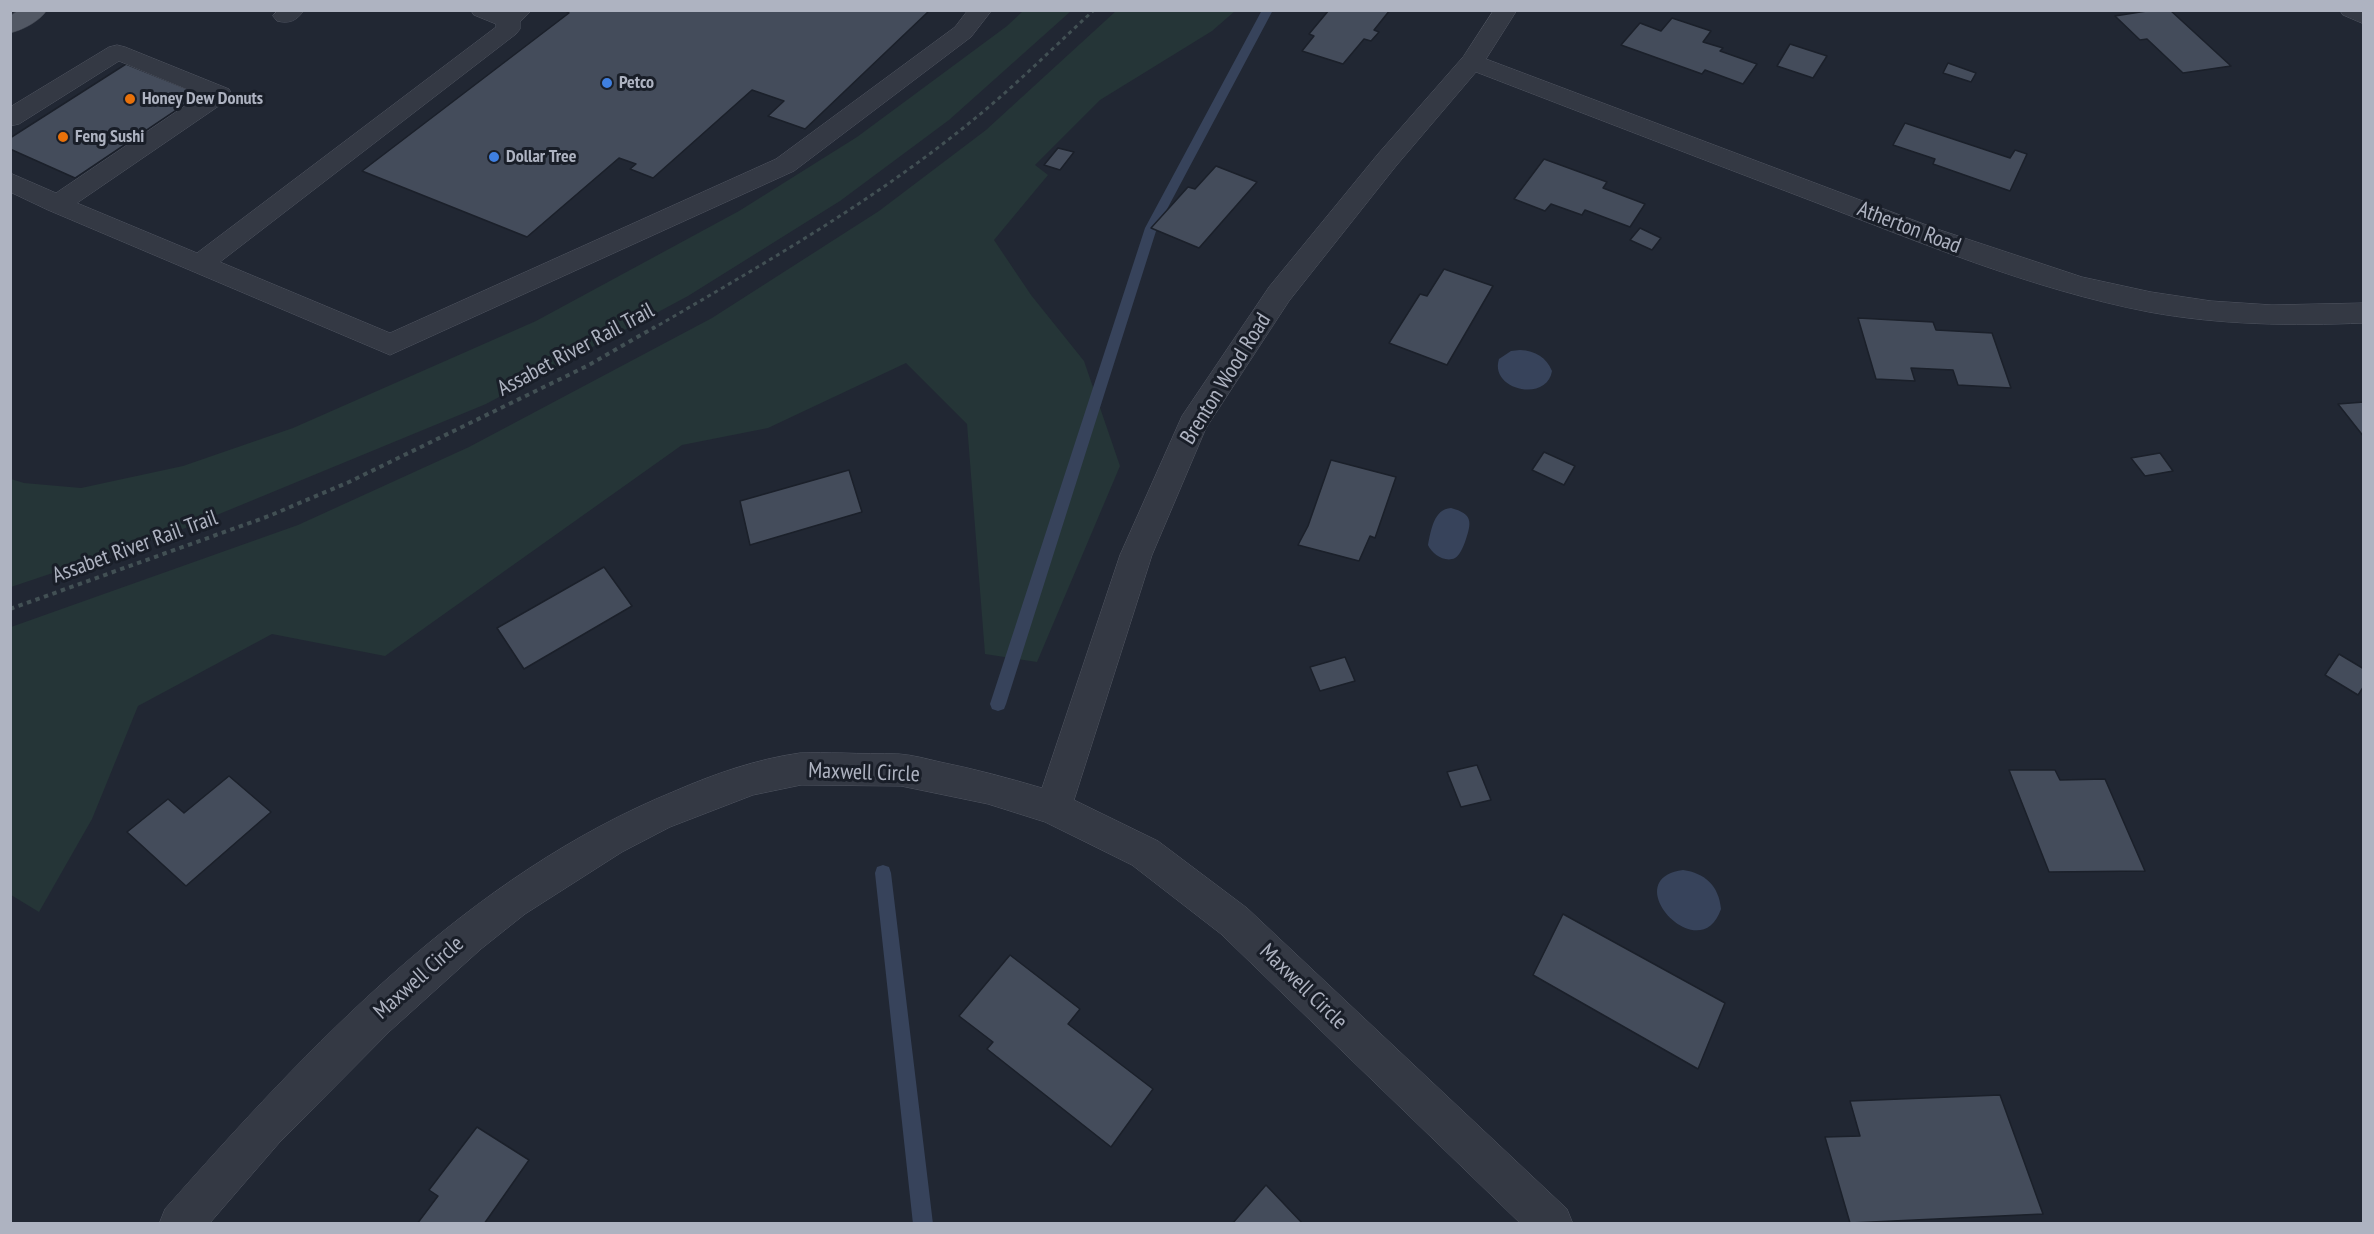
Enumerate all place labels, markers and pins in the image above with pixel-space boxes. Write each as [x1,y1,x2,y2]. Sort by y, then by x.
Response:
place label: Petco [619,72,654,94]
marker: Petco [600,76,614,90]
place label: Honey Dew Donuts [142,88,263,110]
marker: Honey Dew Donuts [123,92,137,106]
place label: Feng Sushi [75,126,144,148]
marker: Feng Sushi [56,130,70,144]
place label: Dollar Tree [506,146,576,168]
marker: Dollar Tree [487,150,501,164]

